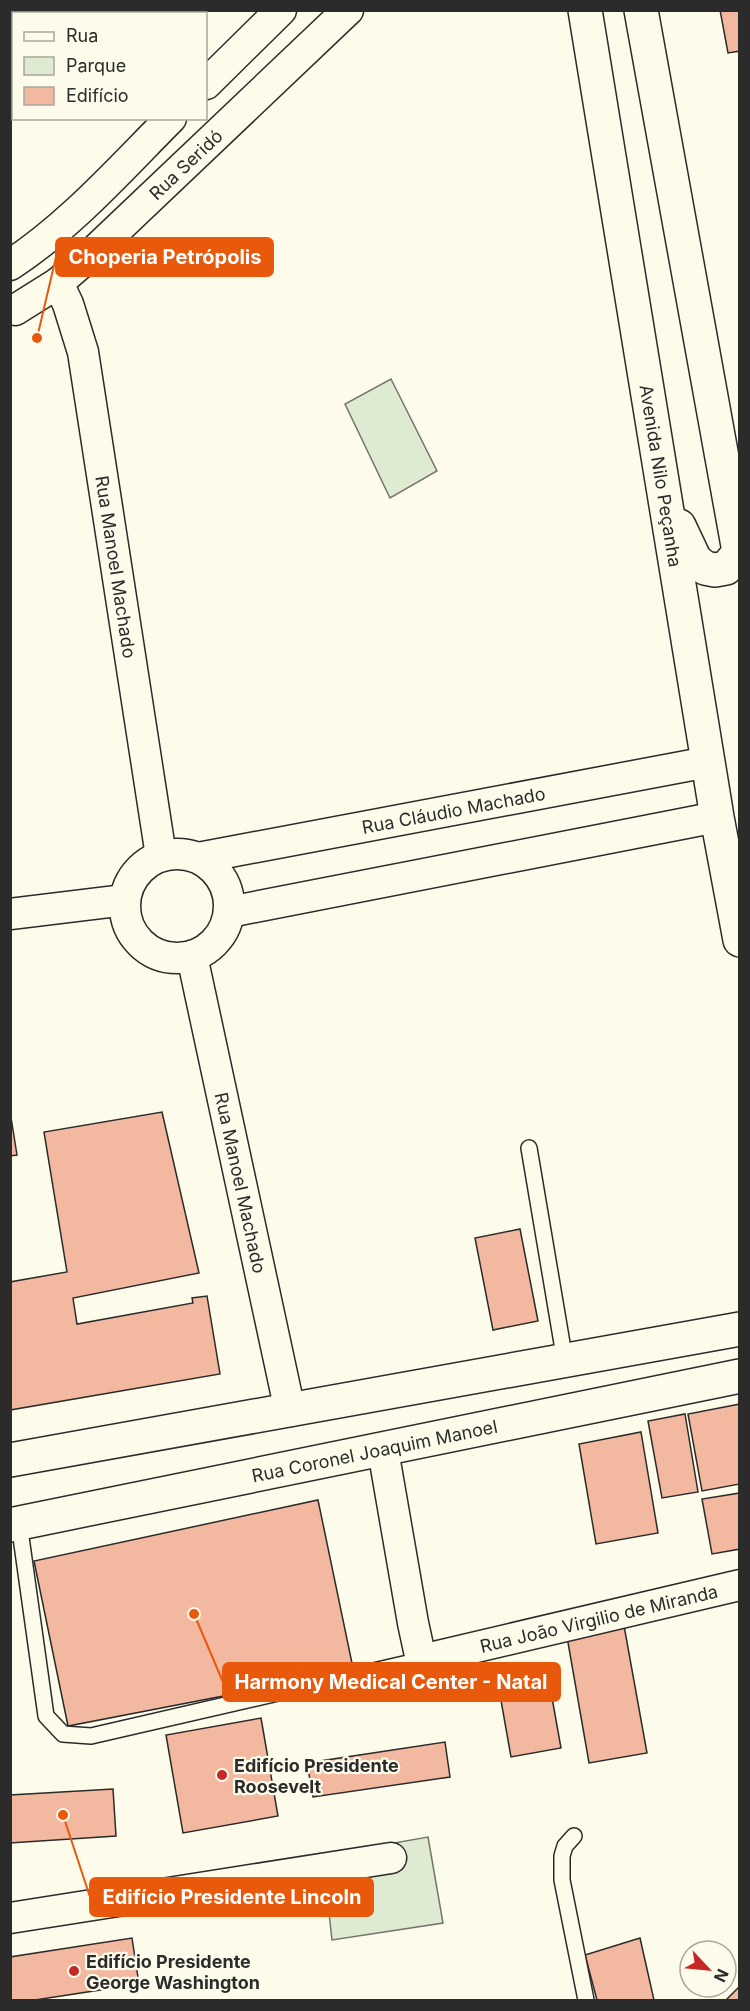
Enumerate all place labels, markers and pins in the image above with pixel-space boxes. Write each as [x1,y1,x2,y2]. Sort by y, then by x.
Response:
callout: Choperia Petrópolis [56,238,273,276]
callout: Harmony Medical Center - Natal [223,1663,560,1701]
place label: Edifício Presidente Roosevelt [234,1755,399,1797]
marker: Edifício Presidente Roosevelt [215,1768,229,1782]
callout: Edifício Presidente Lincoln [90,1878,373,1916]
place label: Edifício Presidente George Washington [86,1951,260,1993]
marker: Edifício Presidente George Washington [67,1964,81,1978]

